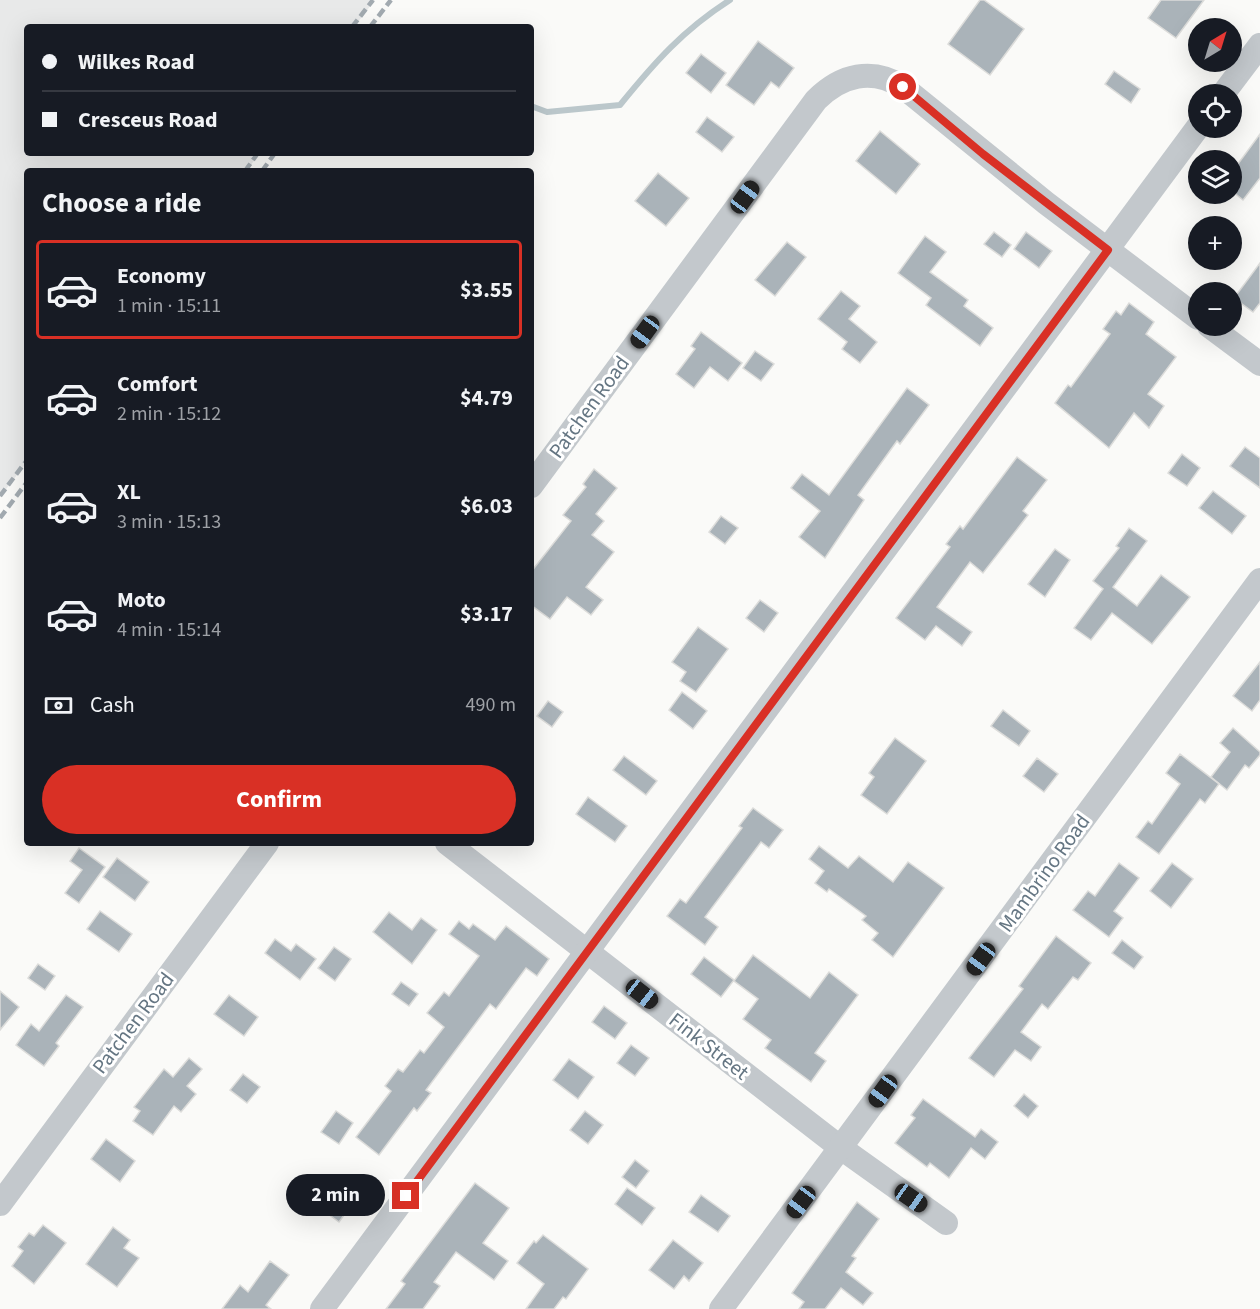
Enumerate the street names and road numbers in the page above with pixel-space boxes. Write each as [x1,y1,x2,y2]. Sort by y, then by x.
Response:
street label: Patchen Road [542,350,636,464]
street label: Mambrino Road [991,808,1097,938]
street label: Patchen Road [85,966,181,1080]
street label: Fink Street [663,1005,755,1087]

